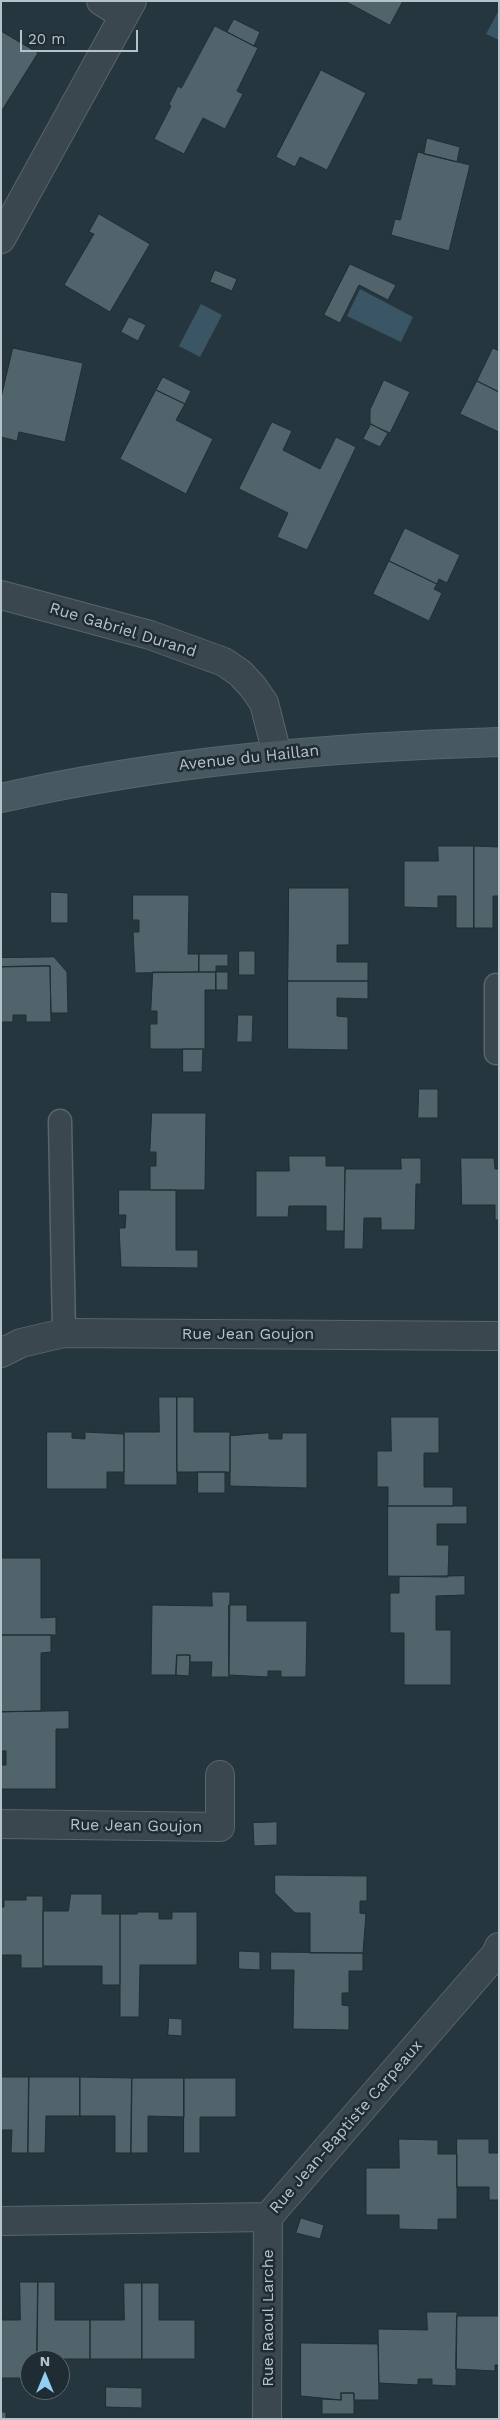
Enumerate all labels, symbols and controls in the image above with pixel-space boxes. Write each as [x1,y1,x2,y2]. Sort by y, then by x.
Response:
scale bar [22,20,140,52]
text: 20 m [28,30,66,48]
street label: Rue Gabriel Durand [47,598,199,662]
street label: Avenue du Haillan [178,741,320,775]
street label: Rue Jean Goujon [182,1324,314,1344]
street label: Rue Jean Goujon [70,1815,202,1837]
street label: Rue Jean-Baptiste Carpeaux [265,2036,427,2218]
street label: Rue Raoul Larche [258,2249,278,2387]
north arrow [20,2350,70,2400]
text: N [40,2353,50,2369]

